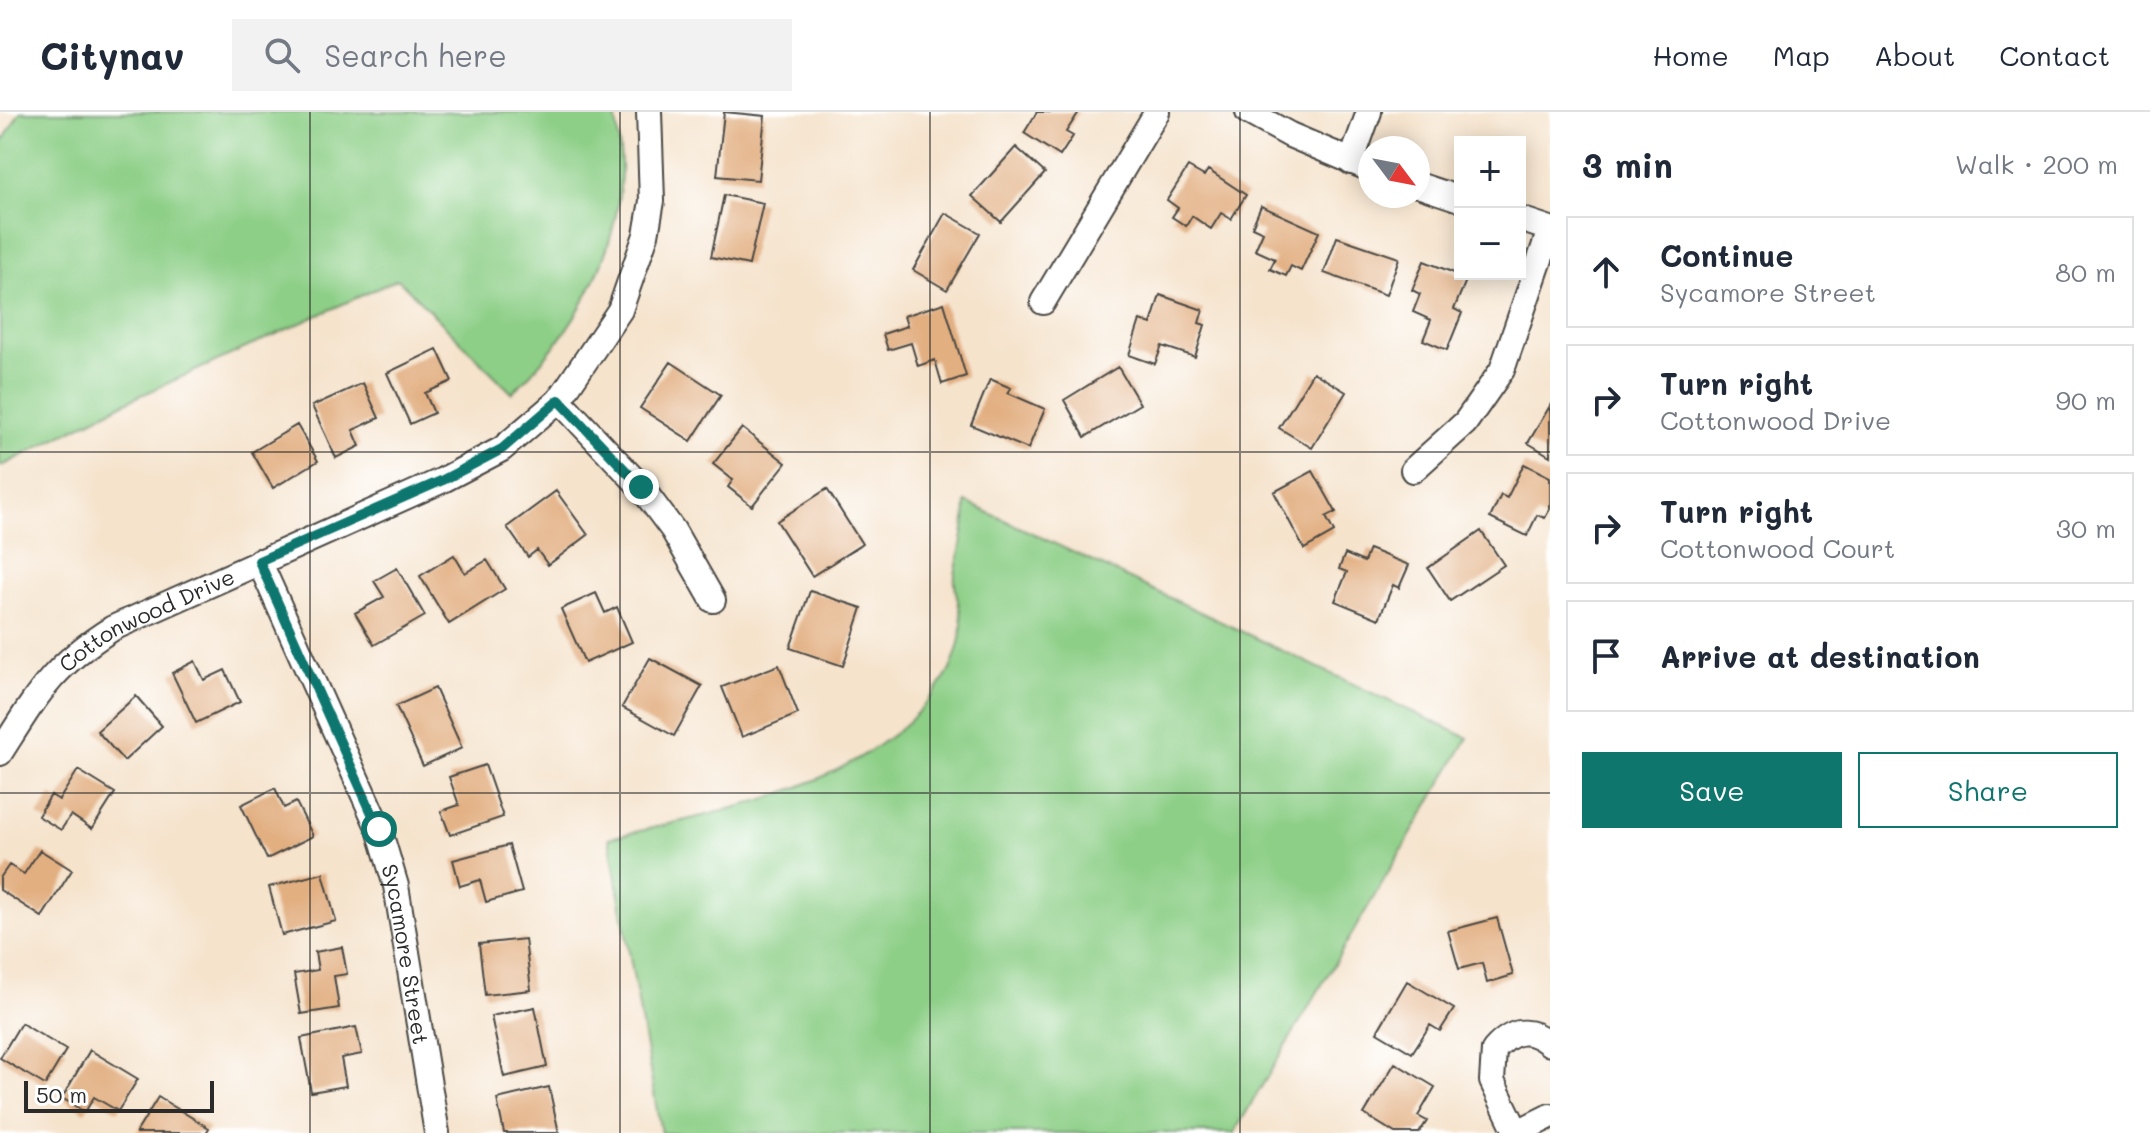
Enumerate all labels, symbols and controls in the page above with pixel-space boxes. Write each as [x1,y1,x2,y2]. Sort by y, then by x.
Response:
search box [232,19,792,91]
text: Citynav [40,30,184,80]
icon: search [260,33,304,77]
text: Search here [324,35,507,75]
text: Home [1653,37,1729,73]
text: Map [1773,37,1830,73]
text: About [1874,37,1955,73]
text: Contact [1999,37,2110,73]
north arrow [1358,136,1430,208]
map controls [1454,136,1526,280]
button: + [1454,136,1526,208]
text: 3 min [1582,142,1673,187]
text: Walk · 200 m [1955,147,2118,181]
button: − [1454,208,1526,280]
text: Continue [1660,235,1793,275]
icon: ahead [1584,250,1628,294]
text: 80 m [2055,255,2116,289]
text: Sycamore Street [1660,275,1876,309]
text: Turn right [1660,363,1813,403]
icon: right [1584,378,1628,422]
text: 90 m [2056,383,2116,417]
text: Cottonwood Drive [1660,403,1891,437]
route end [623,469,659,505]
text: Turn right [1660,491,1813,531]
icon: right [1584,506,1628,550]
text: 30 m [2056,511,2116,545]
text: Cottonwood Court [1660,531,1895,565]
street label: Cottonwood Drive [52,561,239,678]
icon: arrive [1584,634,1628,678]
text: Arrive at destination [1660,636,1980,676]
button: Save [1582,752,1842,828]
button: Share [1858,752,2118,828]
route start [361,811,397,847]
street label: Sycamore Street [376,860,437,1047]
scale bar [24,1077,214,1113]
text: 50 m [36,1080,87,1109]

